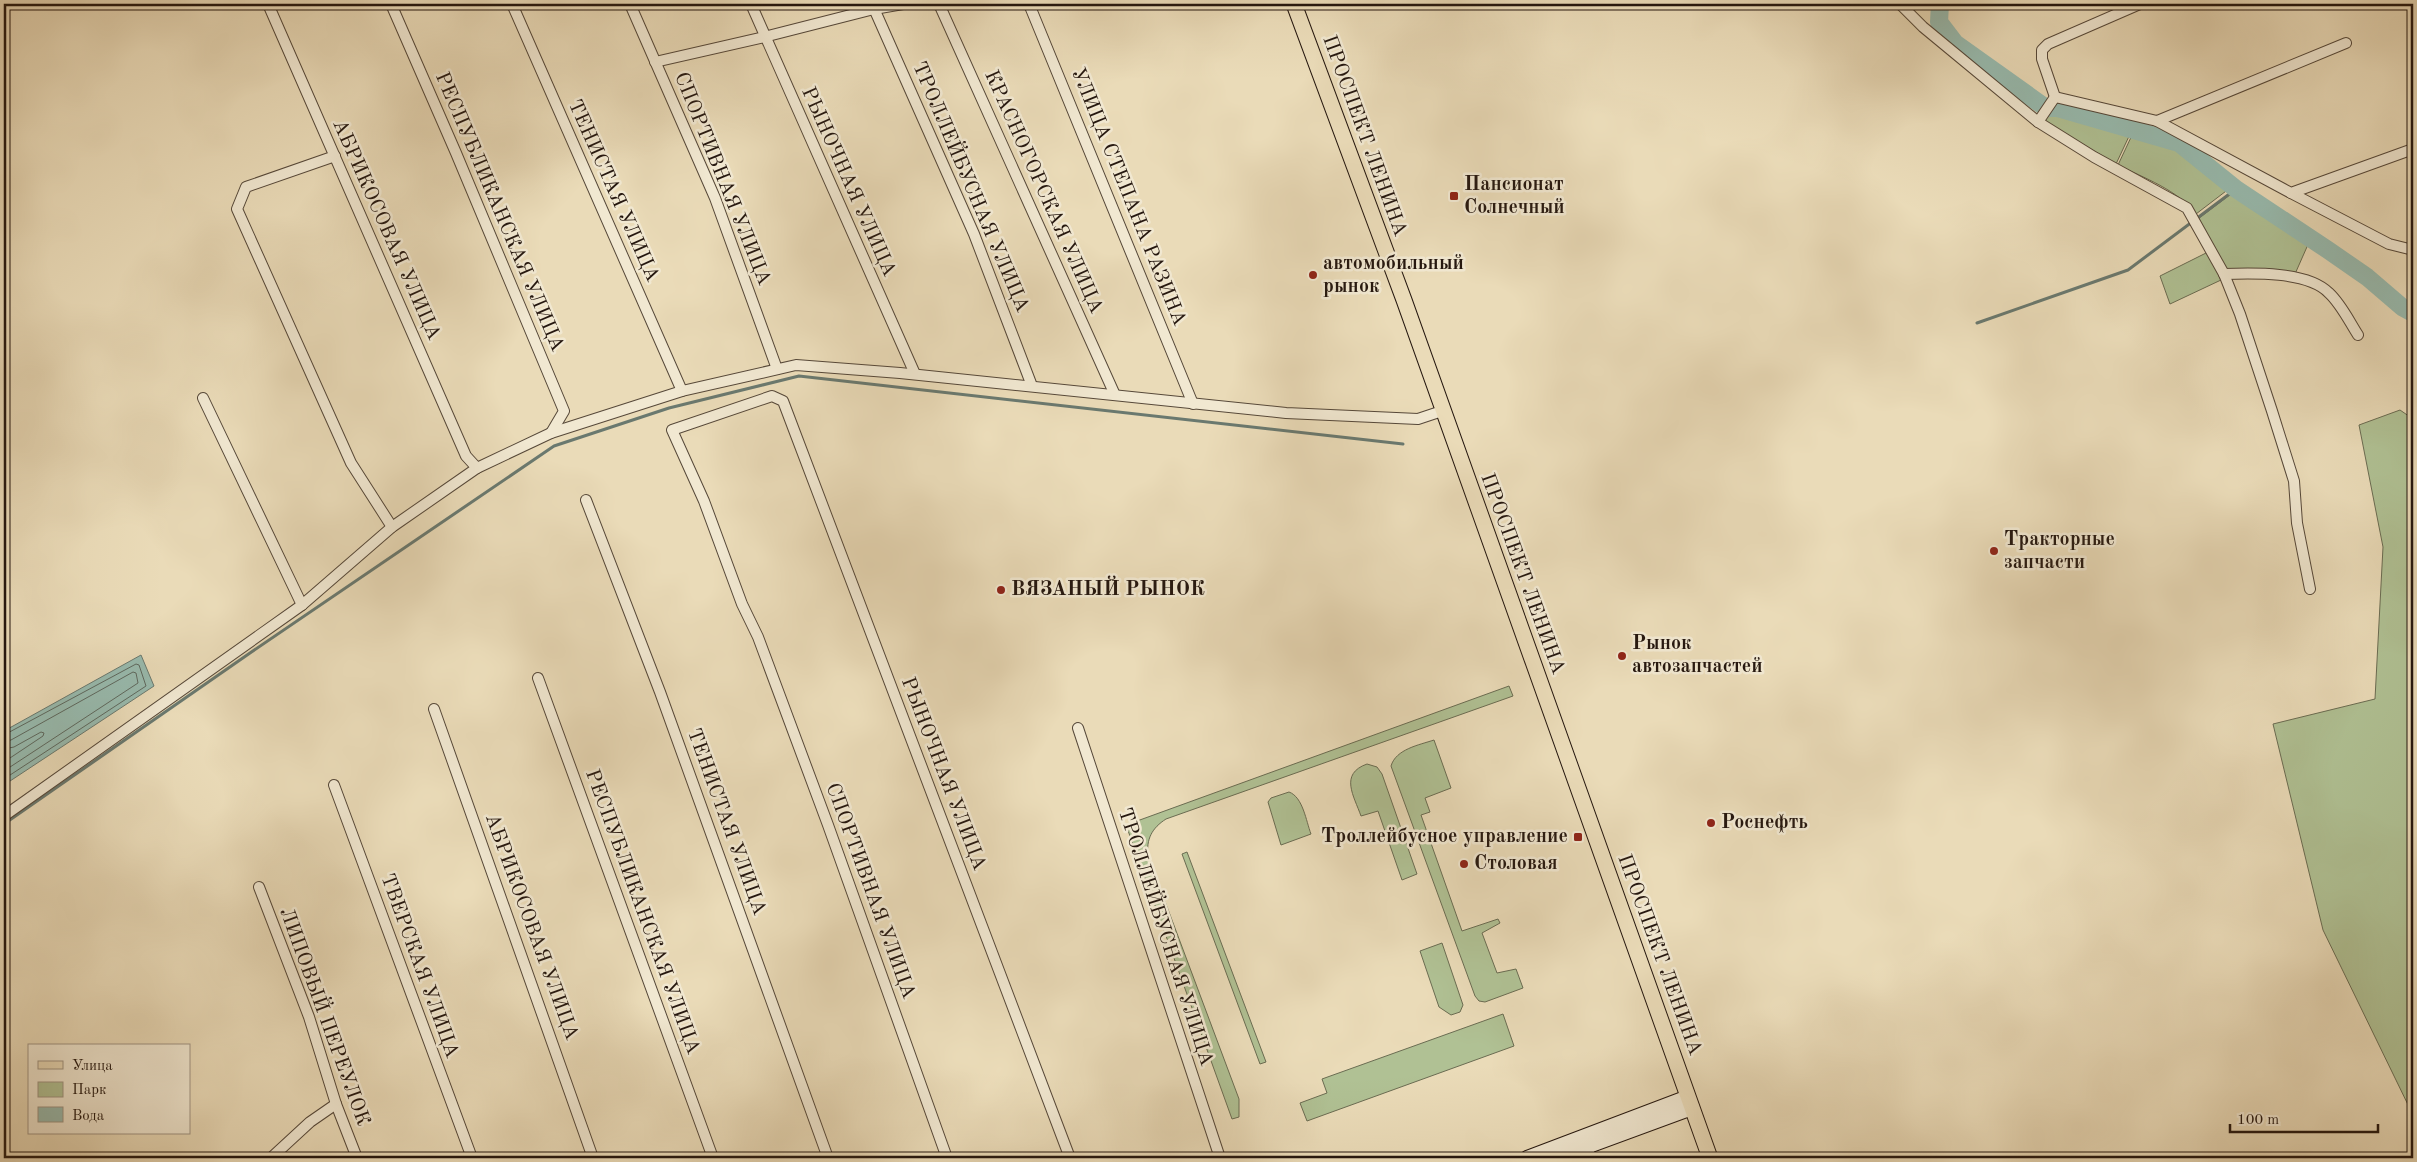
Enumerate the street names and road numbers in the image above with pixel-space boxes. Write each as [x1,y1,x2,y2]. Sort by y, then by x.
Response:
street label: ПРОСПЕКТ ЛЕНИНА [1318,33,1410,239]
street label: ТРОЛЛЕЙБУСНАЯ УЛИЦА [908,58,1035,315]
street label: УЛИЦА СТЕПАНА РАЗИНА [1067,65,1189,329]
street label: КРАСНОГОРСКАЯ УЛИЦА [980,67,1106,317]
street label: РЕСПУБЛИКАНСКАЯ УЛИЦА [431,69,567,355]
street label: СПОРТИВНАЯ УЛИЦА [670,70,774,288]
street label: РЫНОЧНАЯ УЛИЦА [797,84,899,280]
street label: ТЕНИСТАЯ УЛИЦА [564,97,662,285]
street label: АБРИКОСОВАЯ УЛИЦА [328,117,444,343]
street label: ПРОСПЕКТ ЛЕНИНА [1476,471,1568,677]
street label: РЫНОЧНАЯ УЛИЦА [897,675,989,873]
street label: ТЕНИСТАЯ УЛИЦА [683,726,769,918]
street label: РЕСПУБЛИКАНСКАЯ УЛИЦА [581,767,703,1057]
street label: СПОРТИВНАЯ УЛИЦА [822,781,918,1001]
street label: ТРОЛЛЕЙБУСНАЯ УЛИЦА [1114,805,1219,1069]
street label: АБРИКОСОВАЯ УЛИЦА [481,811,581,1043]
street label: ПРОСПЕКТ ЛЕНИНА [1613,852,1705,1058]
street label: ТВЕРСКАЯ УЛИЦА [376,871,462,1061]
street label: ЛИПОВЫЙ ПЕРЕУЛОК [275,904,376,1129]

